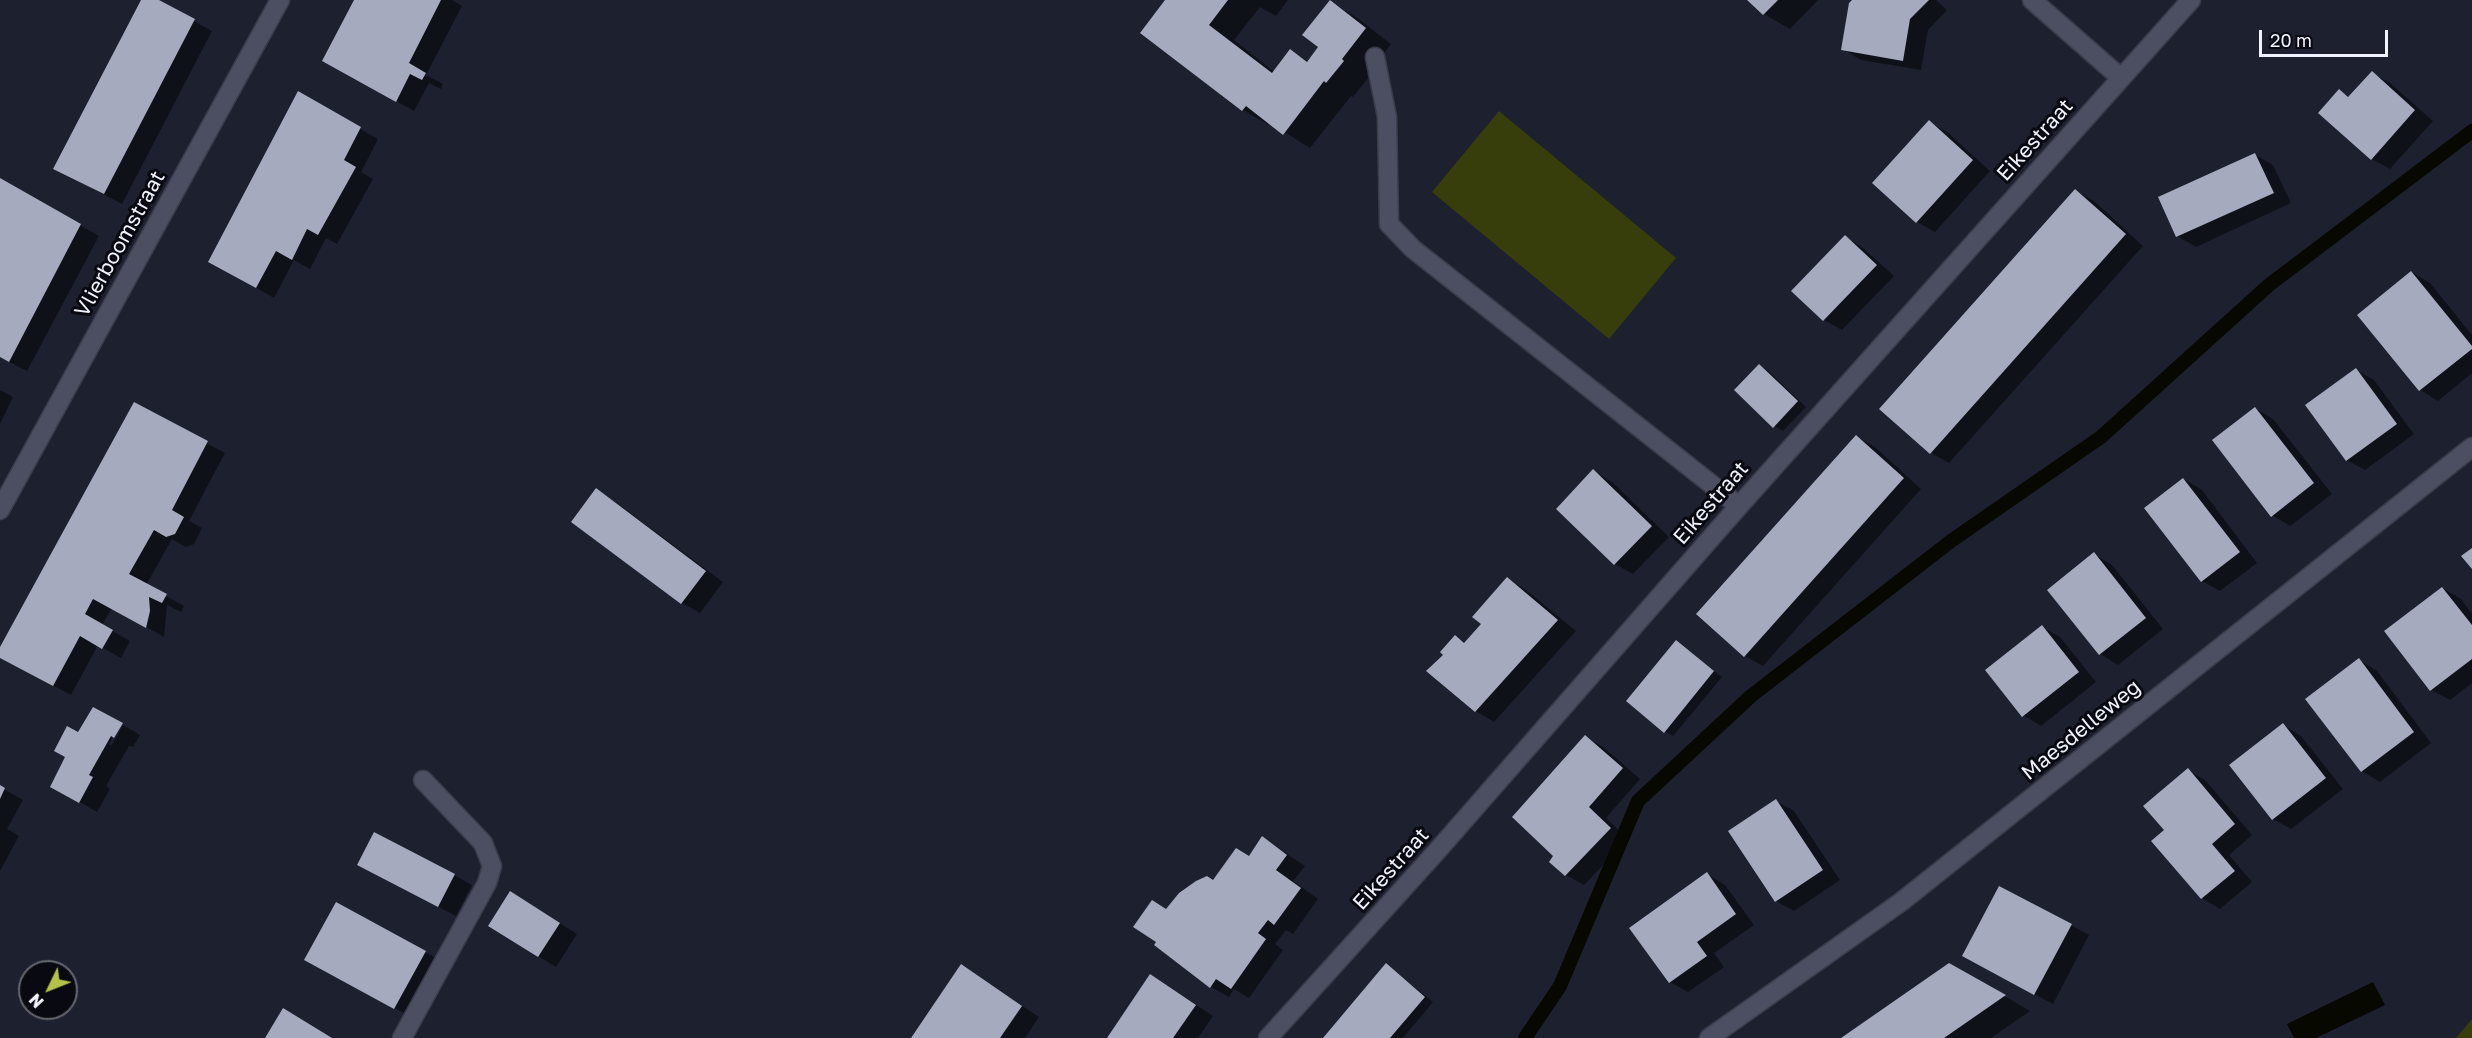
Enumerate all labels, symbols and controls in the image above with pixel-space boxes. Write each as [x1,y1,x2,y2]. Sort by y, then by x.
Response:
scale bar [2262,18,2391,56]
text: 20 m [2270,29,2312,51]
street label: Eikestraat [1992,94,2078,186]
street label: Vlierboomstraat [69,167,171,321]
street label: Eikestraat [1668,456,1754,550]
street label: Maesdelleweg [2017,674,2145,786]
street label: Eikestraat [1348,823,1434,915]
north arrow [18,960,78,1020]
text: N [25,990,48,1012]

